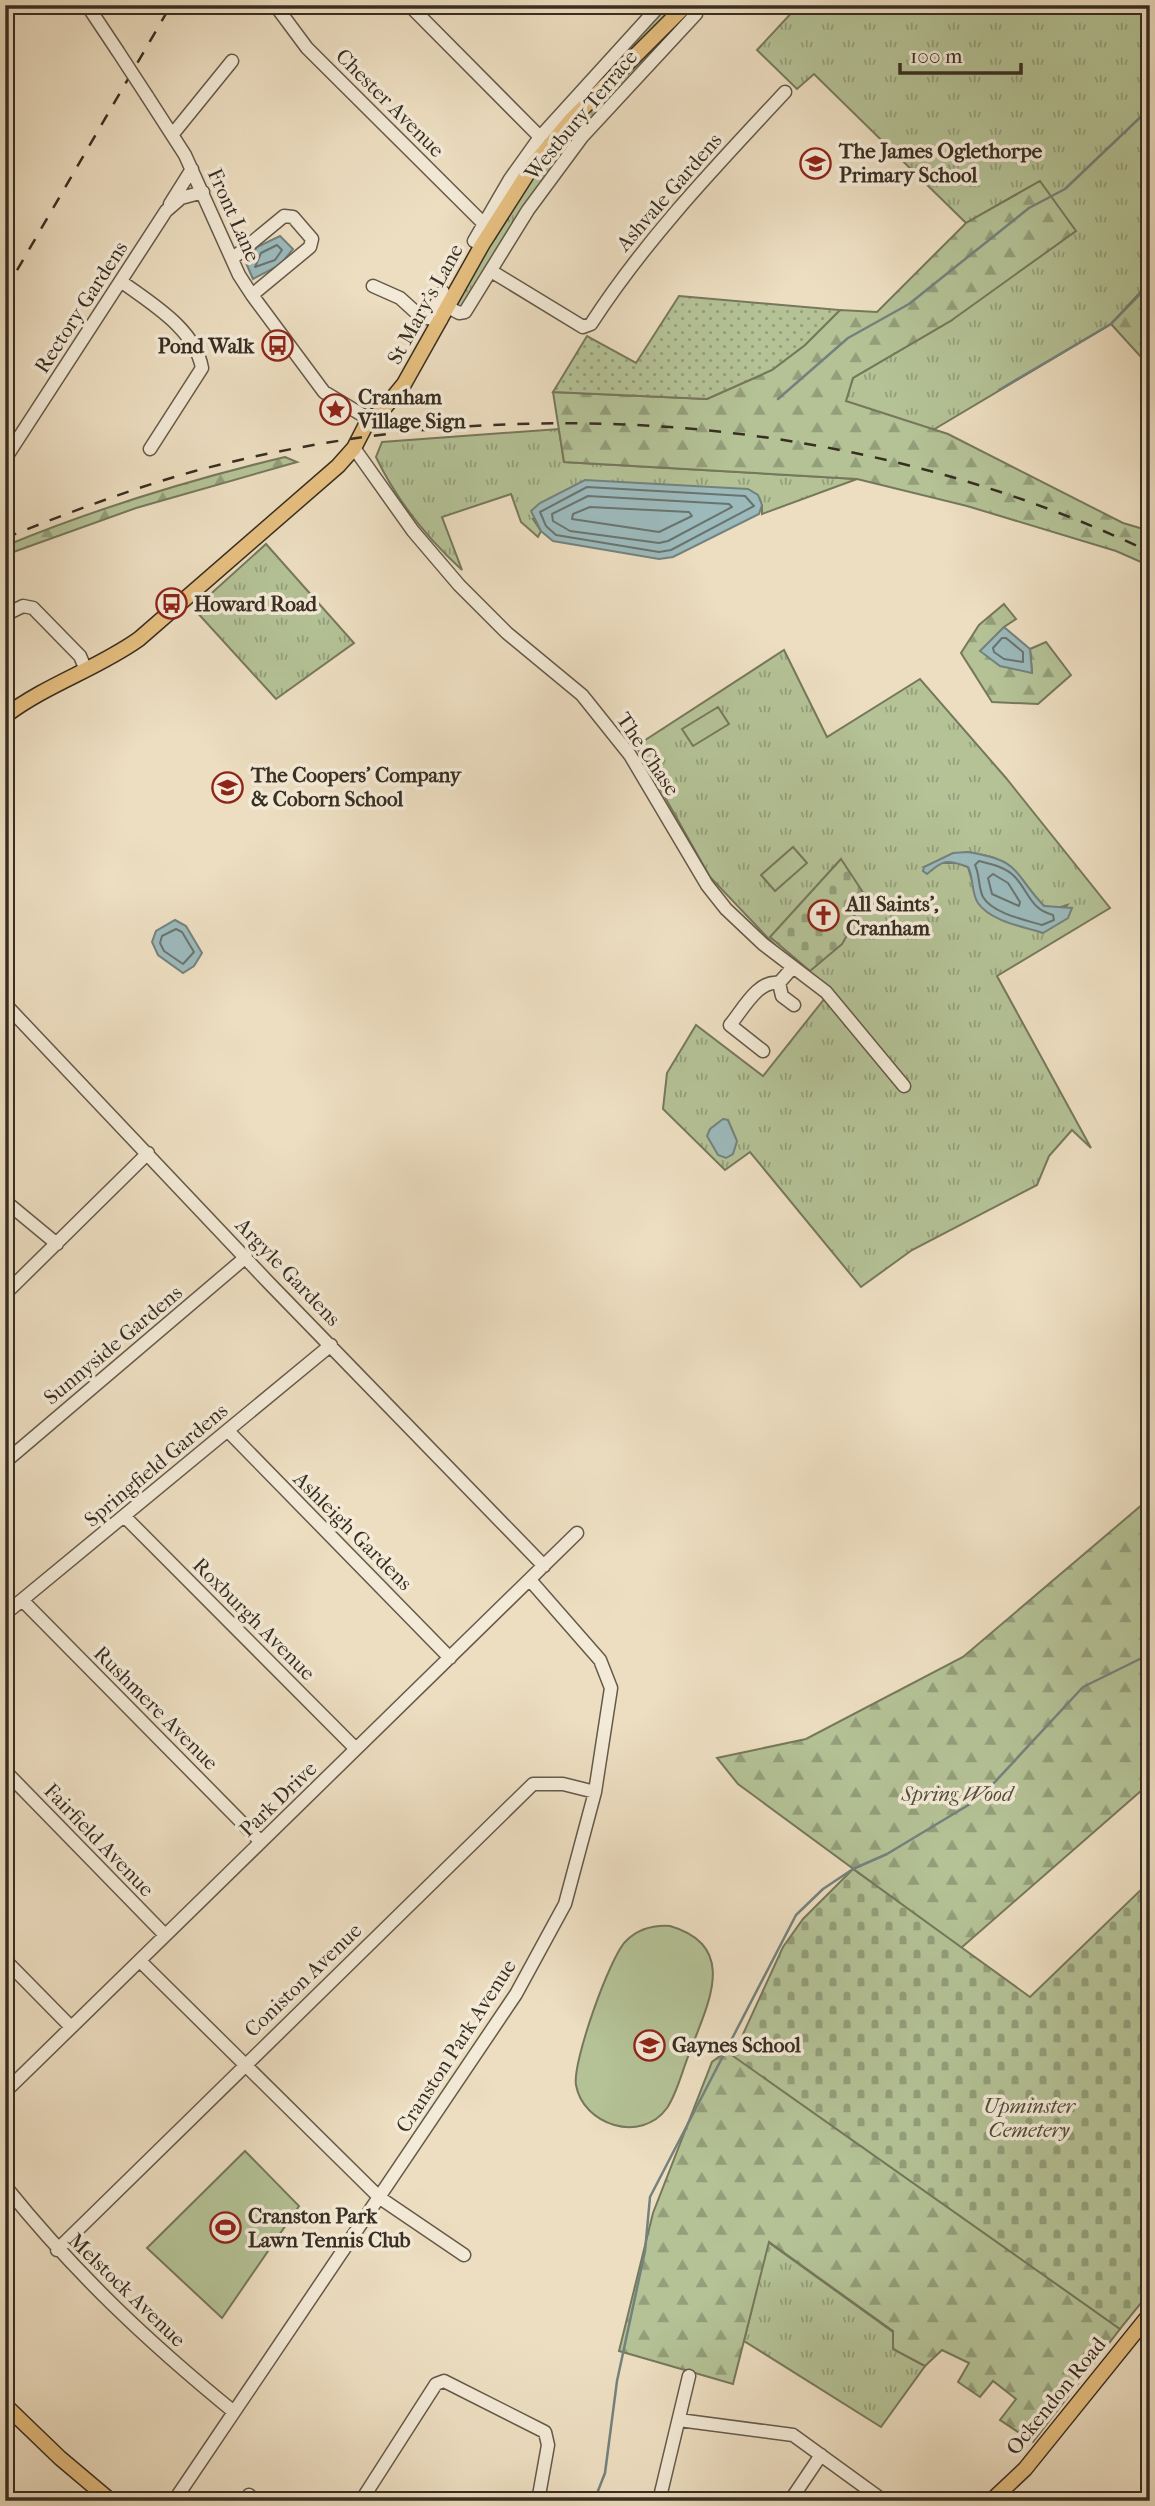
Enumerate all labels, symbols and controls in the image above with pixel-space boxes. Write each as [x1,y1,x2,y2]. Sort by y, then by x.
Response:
scale bar [900,32,1020,76]
street label: Chester Avenue [331,44,449,162]
text: 100 m [910,44,963,68]
street label: Westbury Terrace [519,45,642,186]
street label: Ashvale Gardens [611,128,727,257]
place label: The James Oglethorpe Primary School [838,139,1043,187]
school or university icon: The James Oglethorpe Primary School [799,146,833,180]
street label: Front Lane [203,165,265,265]
street label: Rectory Gardens [29,236,133,377]
street label: St Mary's Lane [382,240,468,368]
bus stop icon: Pond Walk [260,329,294,363]
place label: Pond Walk [158,334,255,358]
place label: Cranham Village Sign [357,385,466,433]
place icon: Cranham Village Sign [318,392,352,426]
bus stop icon: Howard Road [154,587,188,621]
place label: Howard Road [194,592,318,616]
street label: The Chase [612,708,684,800]
place label: The Coopers' Company & Coborn School [250,763,463,811]
school or university icon: The Coopers' Company & Coborn School [211,770,245,804]
place label: All Saints', Cranham [844,892,939,940]
church icon: All Saints', Cranham [806,899,840,933]
street label: Argyle Gardens [230,1212,346,1331]
street label: Sunnyside Gardens [39,1280,187,1410]
street label: Springfield Gardens [80,1398,233,1532]
street label: Ashleigh Gardens [288,1466,417,1595]
street label: Roxburgh Avenue [188,1553,320,1685]
street label: Rushmere Avenue [89,1641,223,1775]
street label: Park Drive [235,1756,321,1842]
street label: Fairfield Avenue [39,1779,159,1901]
park label: Spring Wood [900,1782,1015,1806]
street label: Coniston Avenue [240,1918,366,2042]
street label: Cranston Park Avenue [391,1955,521,2137]
school or university icon: Gaynes School [632,2028,666,2062]
place label: Gaynes School [672,2033,801,2057]
park label: Upminster Cemetery [983,2094,1076,2142]
place label: Cranston Park Lawn Tennis Club [248,2204,411,2252]
sports icon: Cranston Park Lawn Tennis Club [208,2211,242,2245]
street label: Melstock Avenue [64,2228,190,2352]
street label: Ockendon Road [1001,2332,1111,2460]

